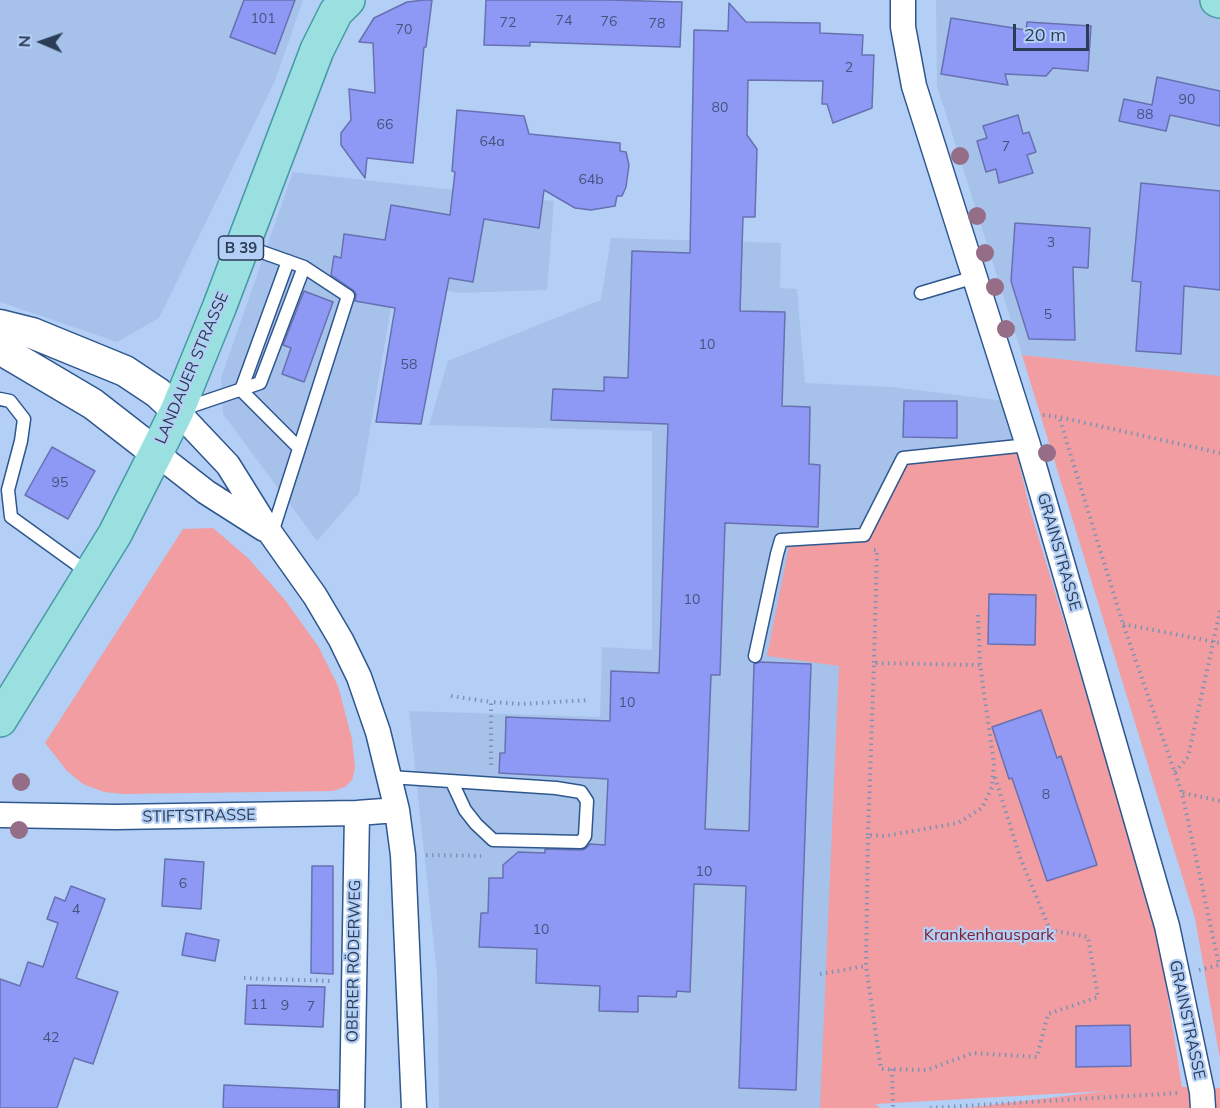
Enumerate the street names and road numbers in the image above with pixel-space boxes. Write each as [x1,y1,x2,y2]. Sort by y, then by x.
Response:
road number: B 39 [218,236,264,260]
street label: LANDAUER STRASSE [151,289,233,447]
street label: GRAINSTRASSE [1033,491,1085,613]
street label: STIFTSTRASSE [142,805,256,827]
street label: OBERER RÖDERWEG [343,879,365,1043]
street label: GRAINSTRASSE [1165,958,1209,1082]

